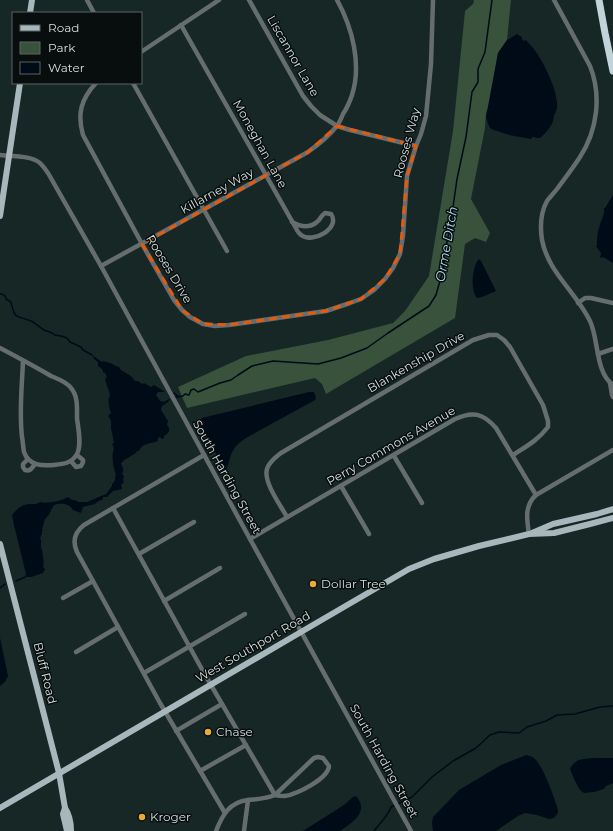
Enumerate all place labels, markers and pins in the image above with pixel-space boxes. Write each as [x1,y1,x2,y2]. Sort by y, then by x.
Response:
place label: Dollar Tree [321,576,386,591]
marker: Dollar Tree [308,579,318,589]
place label: Chase [216,724,253,739]
marker: Chase [203,727,213,737]
place label: Kroger [150,809,191,824]
marker: Kroger [137,812,147,822]

